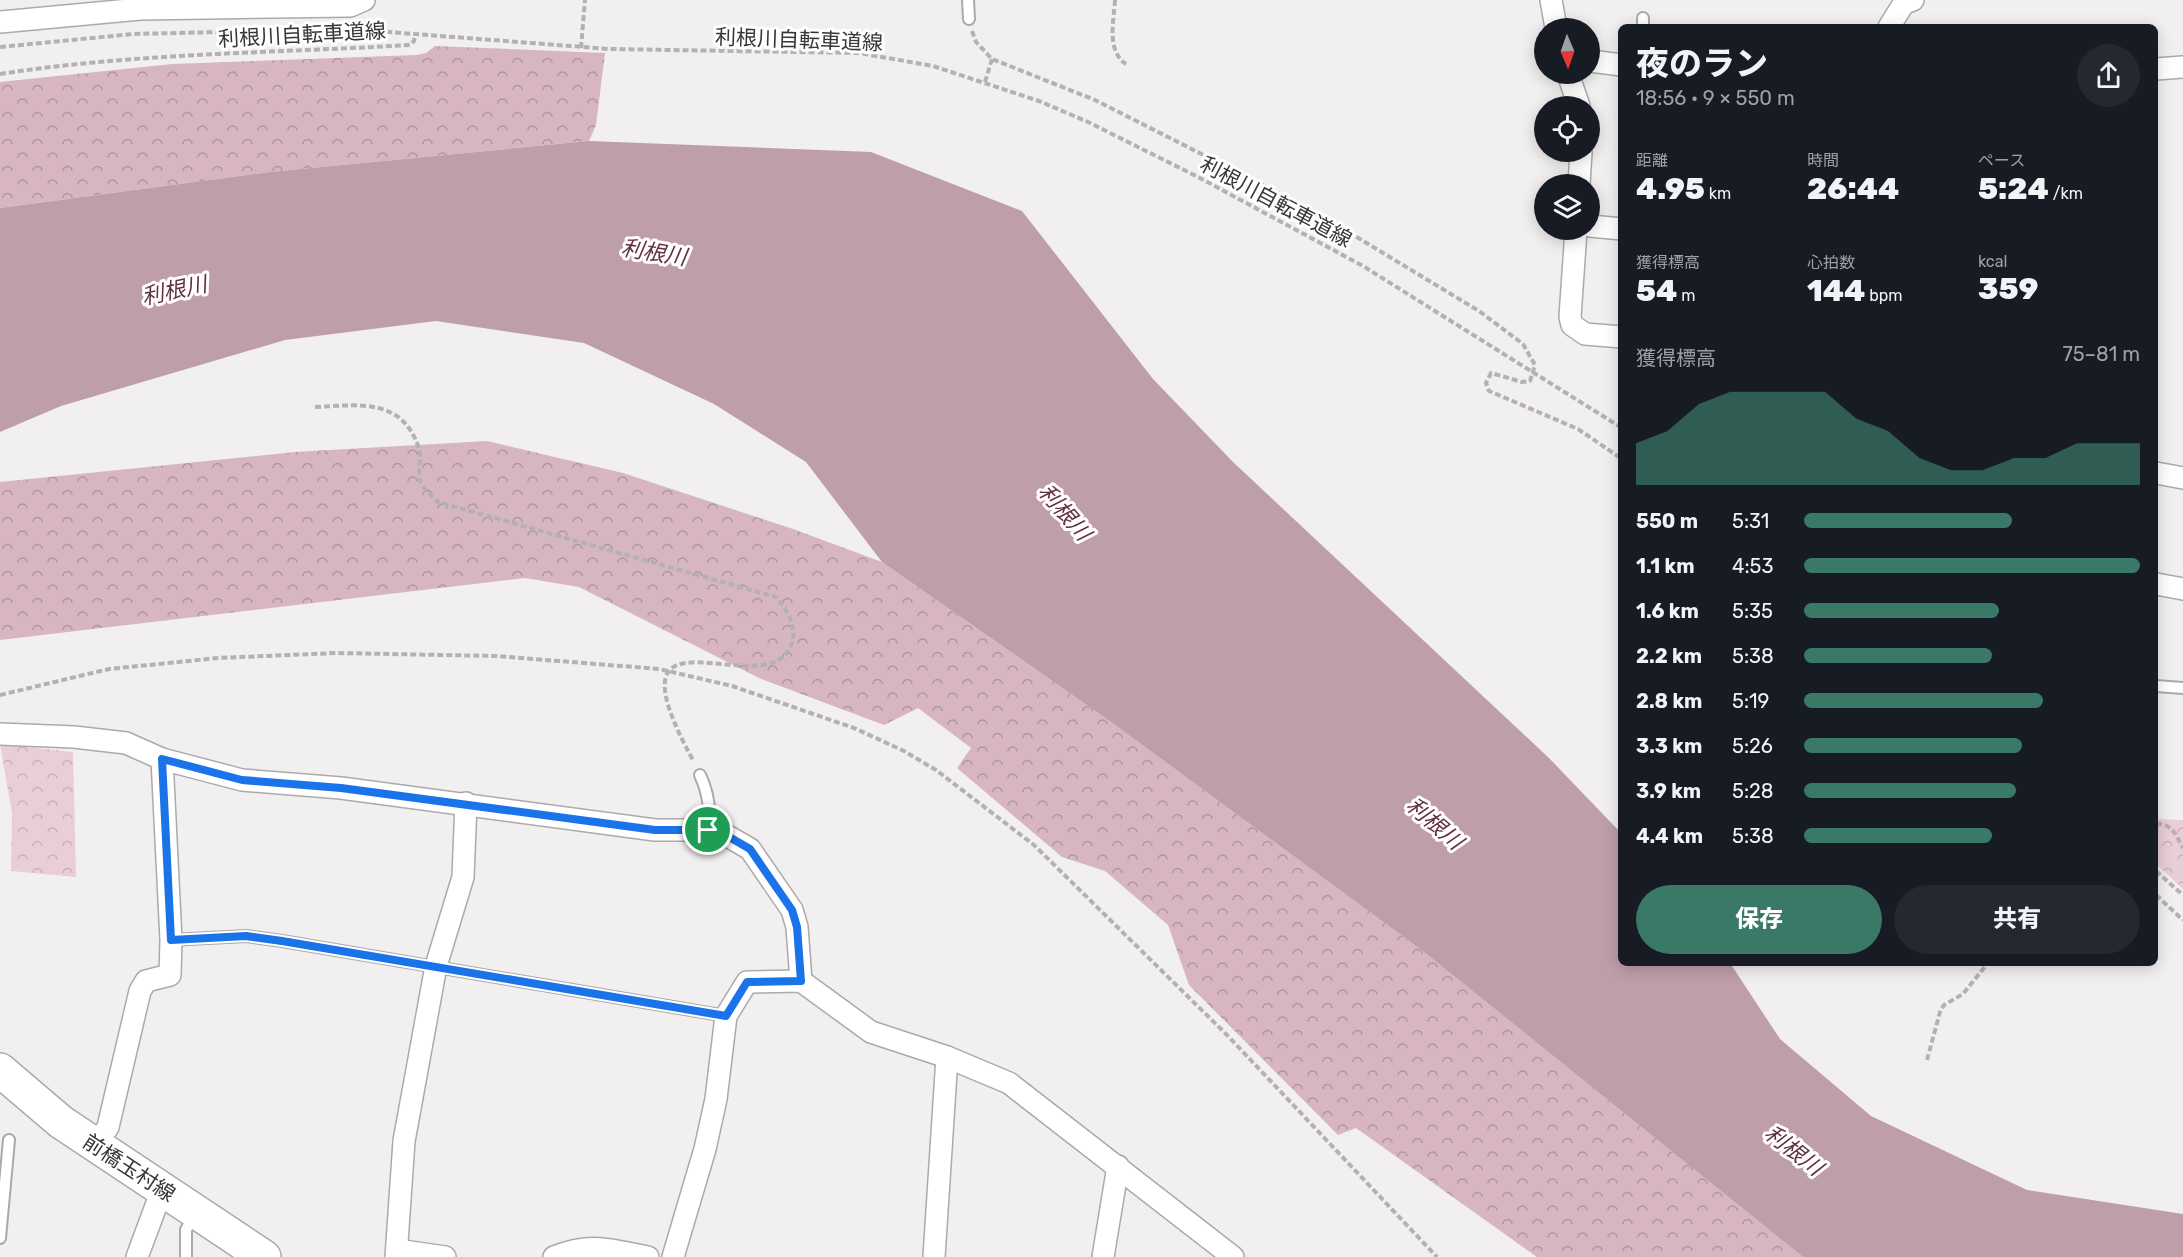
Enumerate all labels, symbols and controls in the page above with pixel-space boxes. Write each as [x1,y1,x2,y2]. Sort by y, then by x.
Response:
street label: 利根川自転車道線 [217,18,387,51]
north arrow [1534,18,1600,84]
map controls [1534,18,1600,240]
street label: 利根川自転車道線 [715,24,883,55]
text: 夜のラン [1636,44,1768,83]
button: share [2077,44,2140,107]
text: 18:56 · 9 × 550 m [1636,86,1795,110]
button: locate [1534,96,1600,162]
street label: 利根川自転車道線 [1196,151,1356,252]
text: 距離 [1636,151,1668,170]
text: 時間 [1807,151,1839,170]
text: ペース [1978,151,2025,170]
text: 4.95 [1636,171,1705,207]
text: 26:44 [1807,171,1899,207]
text: 5:24 [1978,171,2049,207]
button: layers [1534,174,1600,240]
text: km [1705,184,1731,203]
text: /km [2049,184,2083,203]
water label: 利根川 [619,234,691,271]
text: kcal [1978,252,2007,271]
text: 獲得標高 [1636,253,1700,272]
text: 心拍数 [1807,253,1855,272]
water label: 利根川 [139,270,211,311]
text: 359 [1978,271,2038,307]
text: 54 [1636,273,1677,309]
text: 144 [1807,273,1865,309]
text: m [1677,286,1695,305]
text: bpm [1865,286,1903,305]
text: 75–81 m [2062,342,2140,366]
text: 獲得標高 [1636,346,1716,370]
water label: 利根川 [1033,479,1098,548]
text: 550 m [1636,509,1698,533]
text: 5:31 [1732,509,1769,533]
text: 1.1 km [1636,554,1695,578]
text: 4:53 [1732,554,1773,578]
text: 1.6 km [1636,599,1699,623]
text: 5:35 [1732,599,1773,623]
text: 2.2 km [1636,644,1702,668]
text: 5:38 [1732,644,1774,668]
text: 2.8 km [1636,689,1702,713]
text: 5:19 [1732,689,1769,713]
text: 3.3 km [1636,734,1702,758]
text: 5:26 [1732,734,1773,758]
text: 3.9 km [1636,779,1701,803]
text: 5:28 [1732,779,1773,803]
water label: 利根川 [1401,792,1470,857]
pin [682,804,733,855]
icon: arrive [691,813,724,846]
text: 4.4 km [1636,824,1703,848]
text: 5:38 [1732,824,1774,848]
button: 保存 [1636,885,1882,954]
button: 共有 [1894,885,2140,954]
water label: 利根川 [1759,1119,1830,1183]
street label: 前橋玉村線 [78,1129,180,1207]

